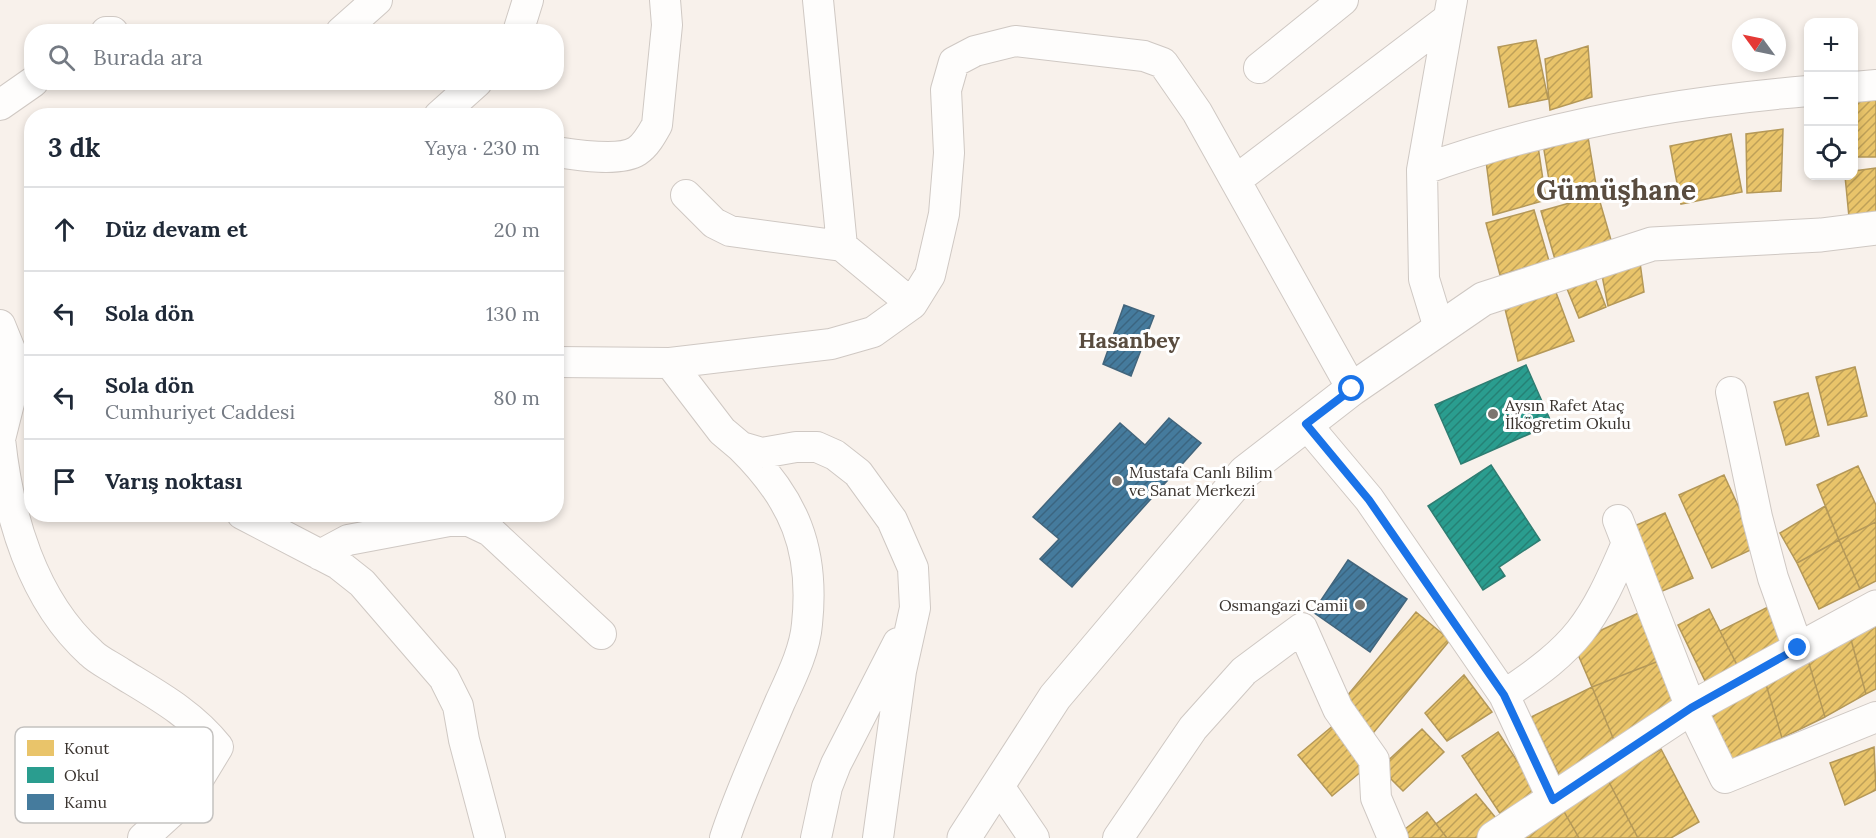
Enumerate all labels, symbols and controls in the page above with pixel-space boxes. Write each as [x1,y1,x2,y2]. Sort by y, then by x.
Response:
north arrow [1732,18,1786,72]
map controls [1804,18,1858,180]
button: + [1804,18,1858,72]
search box [24,24,564,90]
icon: search [45,41,78,74]
text: Burada ara [93,43,203,71]
button: − [1804,72,1858,126]
button: locate [1804,126,1858,180]
text: 3 dk [48,131,100,164]
text: Yaya · 230 m [425,135,540,160]
district label: Gümüşhane [1536,172,1696,208]
icon: ahead [48,213,81,246]
text: Düz devam et [105,215,248,243]
text: 20 m [494,217,540,242]
icon: left [48,297,81,330]
text: Sola dön [105,299,194,327]
text: 130 m [486,301,540,326]
district label: Hasanbey [1078,326,1181,354]
text: Sola dön [105,371,194,399]
route start [1338,375,1364,401]
icon: left [48,381,81,414]
text: 80 m [493,385,540,410]
place label: Aysın Rafet Ataç İlkögretim Okulu [1504,395,1631,433]
text: Cumhuriyet Caddesi [105,399,295,424]
marker: Aysın Rafet Ataç İlkögretim Okulu [1486,407,1500,421]
place label: Mustafa Canlı Bilim ve Sanat Merkezi [1129,462,1273,500]
icon: arrive [48,465,81,498]
text: Varış noktası [105,467,242,495]
marker: Mustafa Canlı Bilim ve Sanat Merkezi [1110,474,1124,488]
place label: Osmangazi Camii [1219,595,1348,615]
marker: Osmangazi Camii [1353,598,1367,612]
route end [1784,634,1810,660]
legend [15,727,213,823]
text: Konut [64,738,110,758]
text: Okul [64,765,99,785]
text: Kamu [64,792,107,812]

